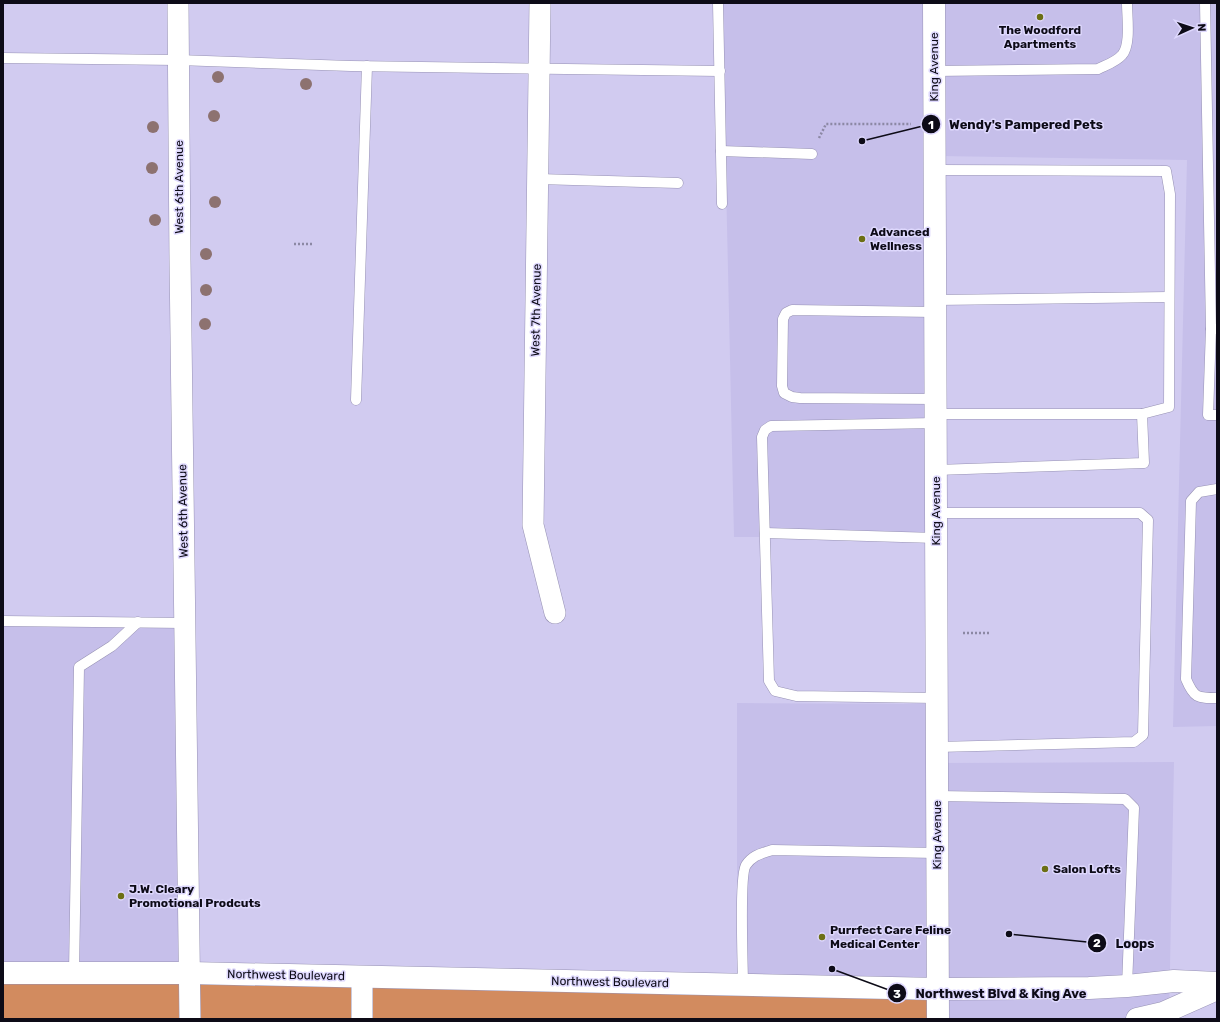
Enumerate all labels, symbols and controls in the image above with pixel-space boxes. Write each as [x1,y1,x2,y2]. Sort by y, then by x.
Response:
north arrow [1172,8,1212,48]
marker: The Woodford Apartments [1035,12,1045,22]
place label: The Woodford Apartments [999,23,1081,51]
text: N [1195,23,1208,32]
street label: King Avenue [927,32,941,102]
callout: Wendy's Pampered Pets [921,112,1111,137]
text: Wendy's Pampered Pets [949,117,1103,132]
text: 1 [928,118,934,132]
street label: West 6th Avenue [172,140,186,234]
place label: Advanced Wellness [870,225,930,253]
marker: Advanced Wellness [857,234,867,244]
street label: West 7th Avenue [528,263,544,356]
street label: West 6th Avenue [175,464,191,558]
street label: King Avenue [929,476,943,546]
street label: King Avenue [930,800,944,870]
place label: Salon Lofts [1053,862,1121,876]
marker: Salon Lofts [1040,864,1050,874]
place label: J.W. Cleary Promotional Prodcuts [129,882,261,910]
marker: J.W. Cleary Promotional Prodcuts [116,891,126,901]
place label: Purrfect Care Feline Medical Center [830,923,951,951]
callout: Loops [1087,930,1162,955]
marker: Purrfect Care Feline Medical Center [817,932,827,942]
text: 2 [1093,936,1101,950]
text: Loops [1116,936,1154,951]
street label: Northwest Boulevard [227,967,345,983]
street label: Northwest Boulevard [551,974,669,990]
callout: Northwest Blvd & King Ave [887,981,1094,1006]
text: Northwest Blvd & King Ave [915,986,1087,1001]
text: 3 [893,987,901,1001]

